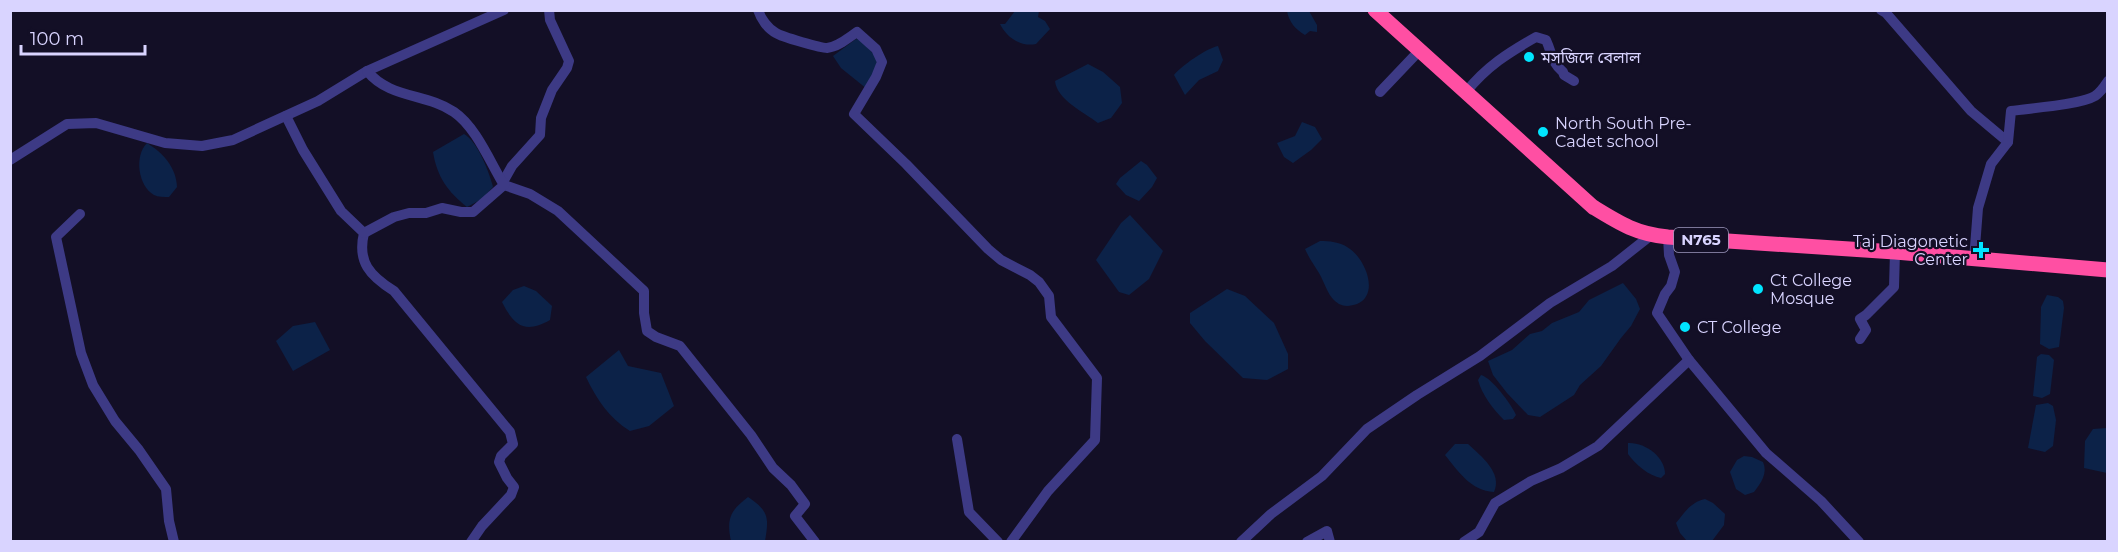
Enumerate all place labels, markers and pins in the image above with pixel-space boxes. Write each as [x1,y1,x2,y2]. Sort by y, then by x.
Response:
place label: মসজিদে বেলাল [1540,48,1641,67]
marker: মসজিদে বেলাল [1522,50,1536,64]
place label: North South Pre- Cadet school [1555,114,1692,151]
marker: North South Pre- Cadet school [1536,125,1550,139]
place label: Taj Diagonetic Center [1853,232,1968,269]
marker: Taj Diagonetic Center [1972,241,1990,259]
place label: Ct College Mosque [1770,271,1852,308]
marker: Ct College Mosque [1751,282,1765,296]
place label: CT College [1697,318,1781,337]
marker: CT College [1678,320,1692,334]

